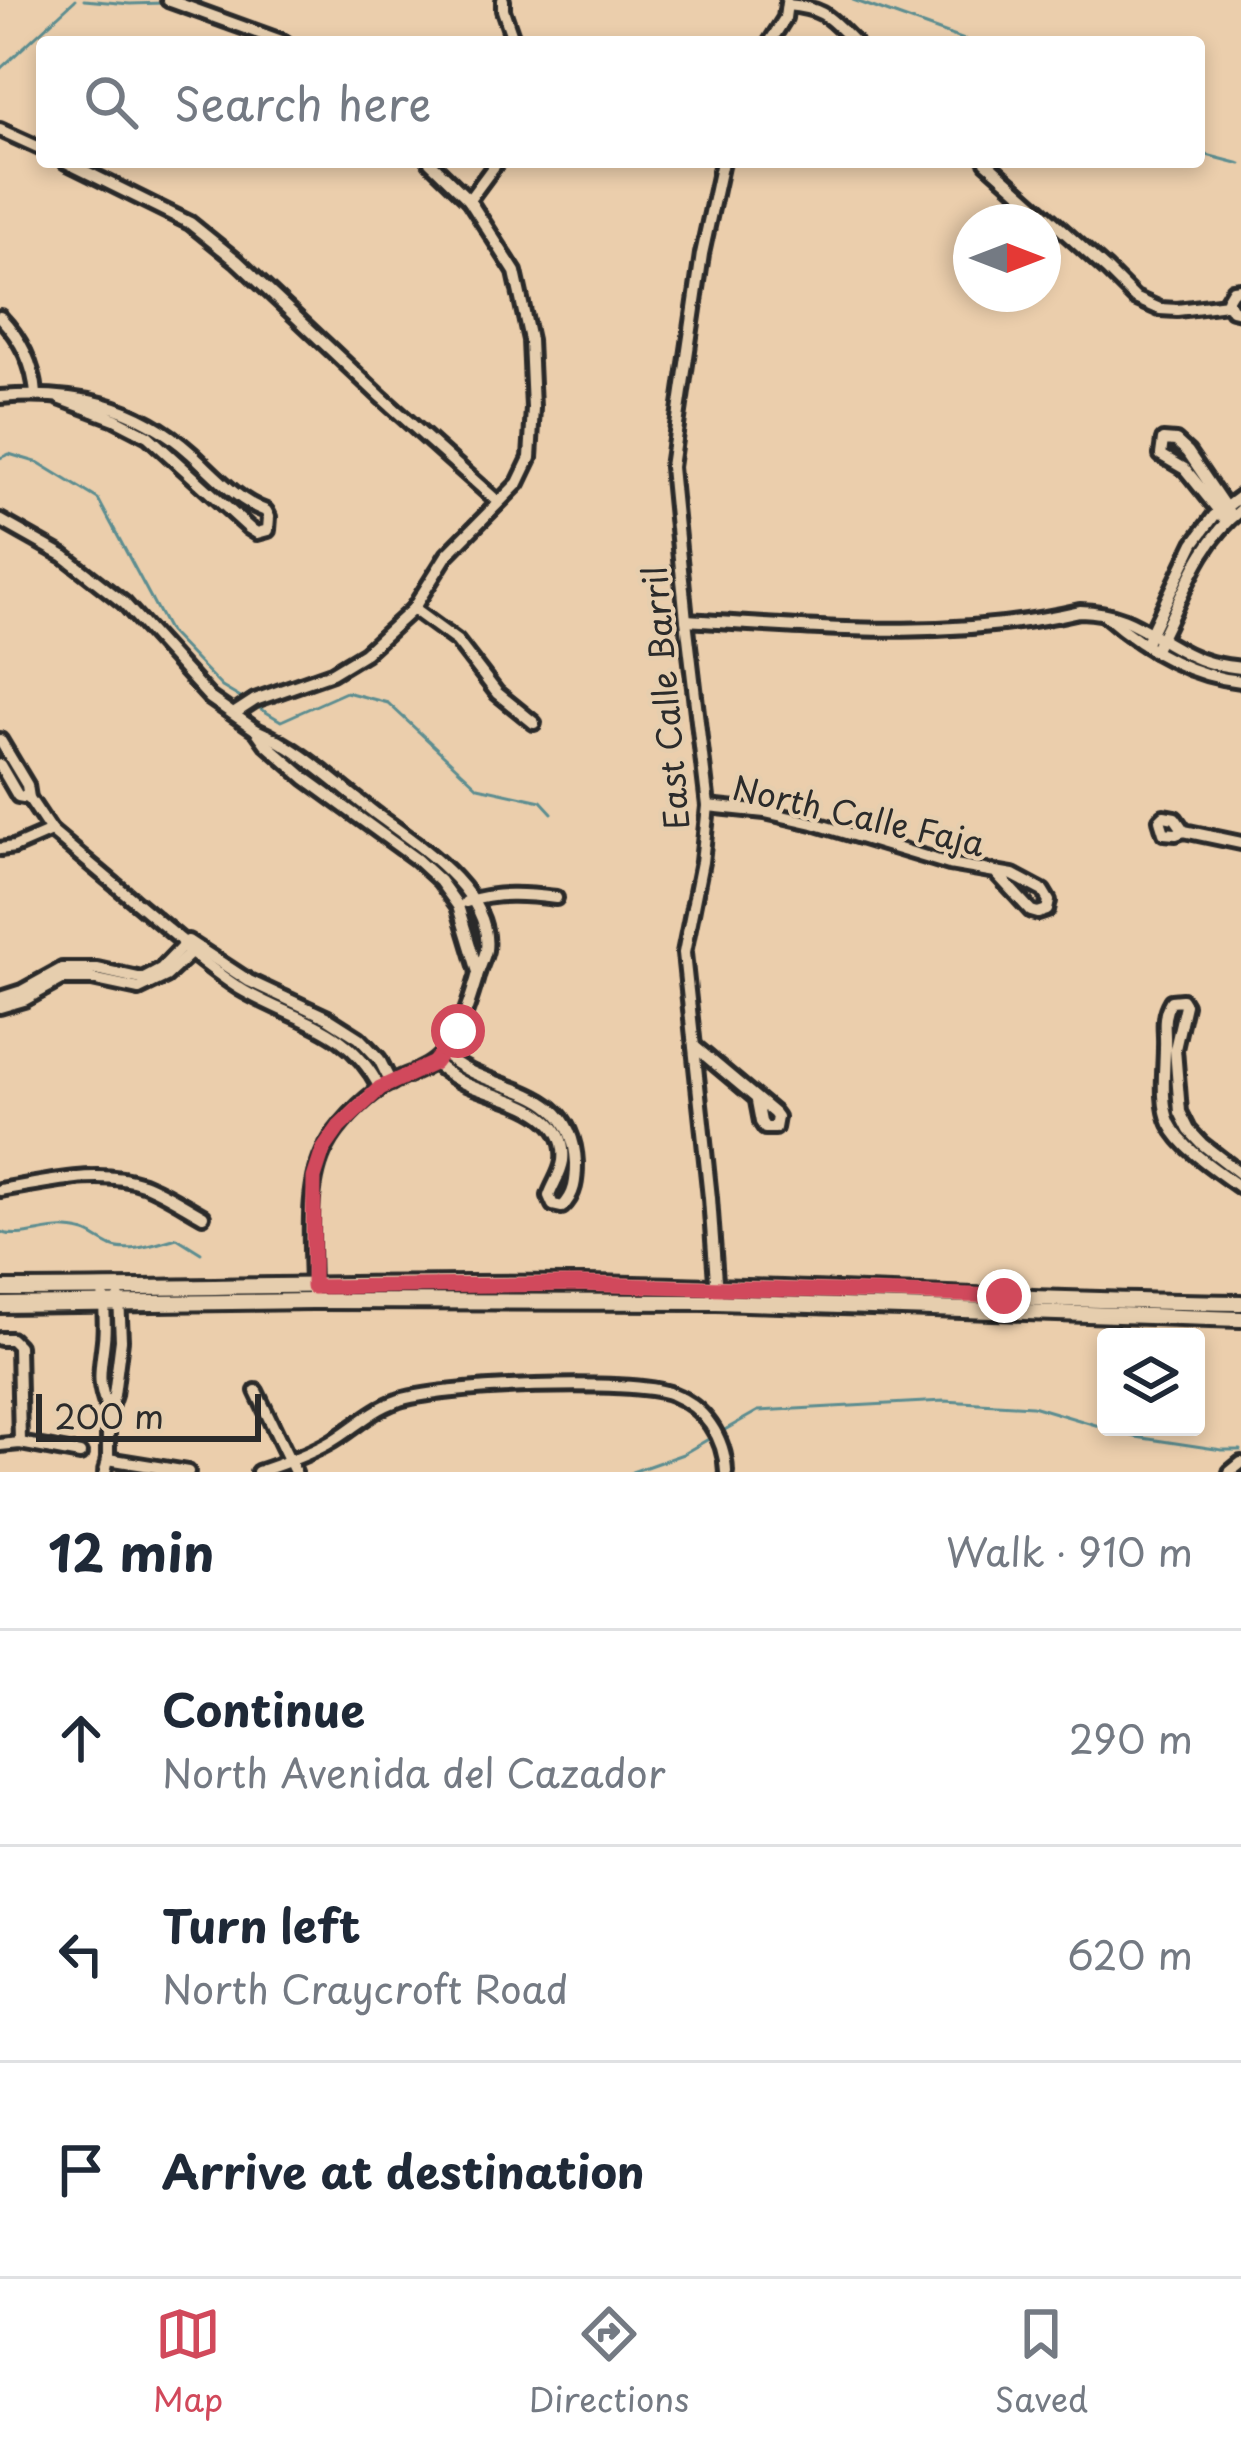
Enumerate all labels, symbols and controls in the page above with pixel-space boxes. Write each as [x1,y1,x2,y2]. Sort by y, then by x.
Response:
search box [36,36,1205,168]
text: Search here [174,68,431,136]
icon: search [78,69,144,135]
north arrow [953,204,1061,312]
street label: East Calle Barril [628,564,700,832]
street label: North Calle Faja [728,761,990,867]
route start [431,1004,485,1058]
route end [977,1269,1031,1323]
map controls [1097,1328,1205,1436]
button: layers [1097,1328,1205,1436]
scale bar [36,1388,261,1441]
text: 200 m [54,1390,164,1440]
text: 12 min [48,1512,214,1589]
text: Walk · 910 m [946,1521,1193,1580]
text: Continue [162,1674,365,1742]
icon: ahead [48,1705,114,1771]
text: 290 m [1069,1708,1193,1767]
text: North Avenida del Cazador [162,1742,665,1801]
text: Turn left [162,1890,361,1958]
icon: left [48,1921,114,1987]
text: 620 m [1067,1924,1193,1983]
text: North Craycroft Road [162,1958,568,2017]
text: Arrive at destination [162,2136,645,2204]
icon: arrive [48,2137,114,2203]
tab: Map [153,2301,223,2423]
tab: Directions [529,2301,689,2423]
tab: Saved [995,2301,1088,2423]

